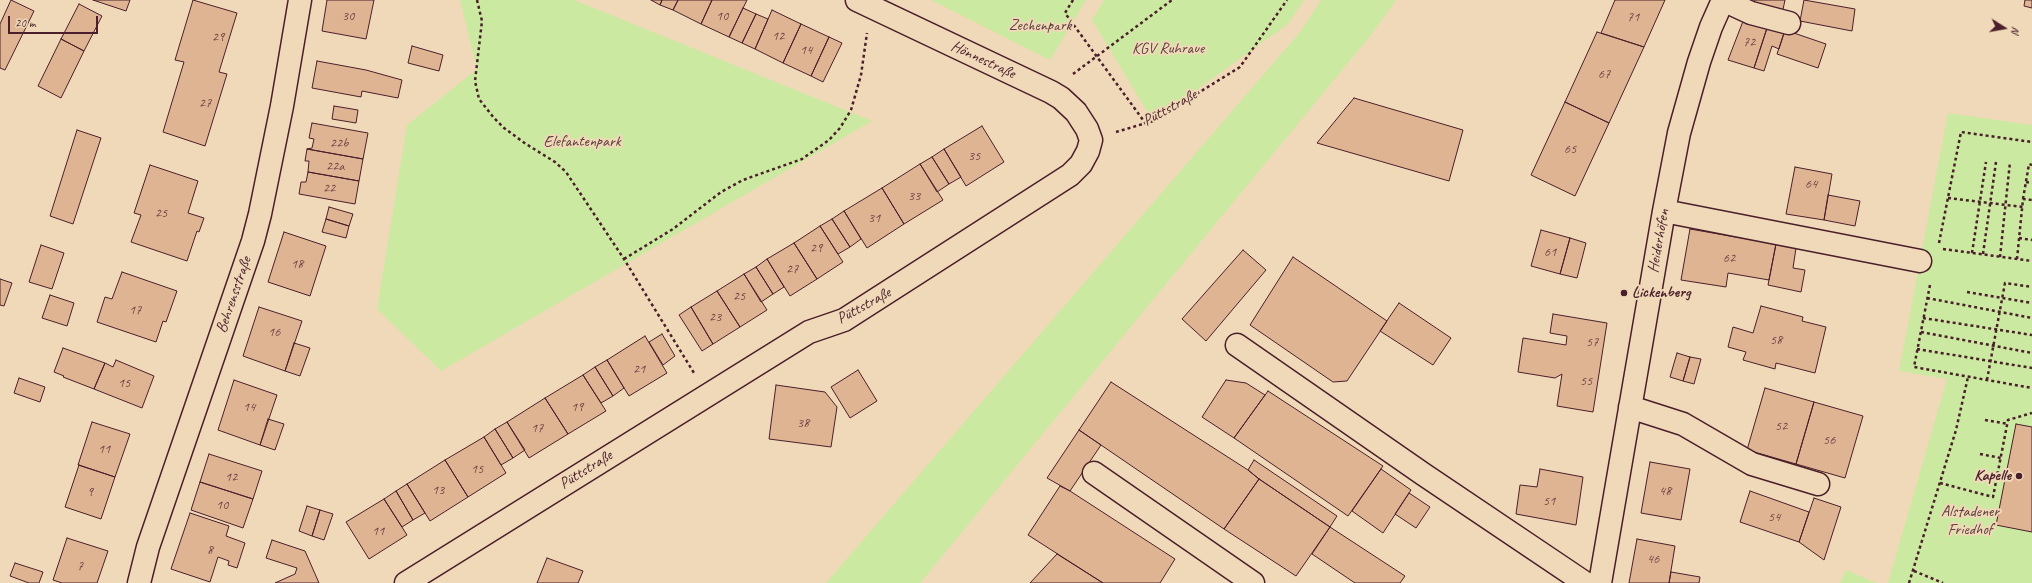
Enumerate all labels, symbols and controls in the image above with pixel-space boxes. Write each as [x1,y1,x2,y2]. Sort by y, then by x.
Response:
scale bar [10,8,100,34]
house number: 30 [342,8,354,24]
house number: 10 [716,8,728,24]
north arrow [1984,8,2024,48]
house number: 71 [1627,9,1639,25]
text: 20 m [15,15,35,31]
park label: Zechenpark [1009,16,1071,36]
text: N [2008,26,2023,35]
house number: 12 [772,28,784,44]
house number: 29 [212,29,224,45]
house number: 72 [1743,34,1755,50]
street label: Hönnestraße [948,37,1018,83]
park label: KGV Ruhraue [1132,39,1204,59]
house number: 14 [800,42,812,58]
house number: 67 [1598,66,1610,82]
street label: Püttstraße [1140,85,1200,131]
house number: 27 [199,95,211,111]
park label: Elefantenpark [544,132,620,152]
house number: 22b [330,135,348,151]
house number: 65 [1564,141,1576,157]
house number: 35 [968,148,980,164]
house number: 22a [326,158,344,174]
house number: 64 [1805,176,1817,192]
house number: 22 [323,180,335,196]
house number: 33 [908,188,920,204]
house number: 25 [155,205,167,221]
street label: Heiderhöfen [1644,208,1674,274]
house number: 31 [868,210,880,226]
house number: 29 [810,240,822,256]
house number: 61 [1544,244,1556,260]
house number: 62 [1723,250,1735,266]
street label: Behrensstraße [212,254,256,336]
house number: 18 [291,256,303,272]
house number: 27 [786,261,798,277]
street label: Püttstraße [834,283,894,329]
place label: Lickenberg [1632,283,1691,303]
house number: 25 [733,288,745,304]
marker: Lickenberg [1619,288,1629,298]
house number: 17 [129,302,141,318]
house number: 23 [709,309,721,325]
house number: 16 [268,324,280,340]
house number: 58 [1770,332,1782,348]
house number: 57 [1586,334,1598,350]
house number: 21 [633,361,645,377]
house number: 55 [1580,373,1592,389]
house number: 15 [118,375,130,391]
house number: 14 [243,399,255,415]
house number: 19 [571,399,583,415]
house number: 38 [797,415,809,431]
house number: 52 [1775,418,1787,434]
house number: 17 [531,420,543,436]
house number: 56 [1823,432,1835,448]
house number: 11 [98,441,110,457]
street label: Püttstraße [556,446,616,494]
house number: 15 [471,461,483,477]
place label: Kapelle [1974,466,2011,486]
house number: 12 [225,469,237,485]
marker: Kapelle [2014,471,2024,481]
house number: 13 [432,482,444,498]
house number: 48 [1659,483,1671,499]
house number: 9 [87,484,93,500]
house number: 51 [1543,493,1555,509]
house number: 10 [216,497,228,513]
park label: Alstadener Friedhof [1941,502,1999,540]
house number: 54 [1768,509,1780,525]
house number: 11 [372,523,384,539]
house number: 8 [207,542,213,558]
house number: 46 [1647,551,1659,567]
house number: 7 [77,558,83,574]

